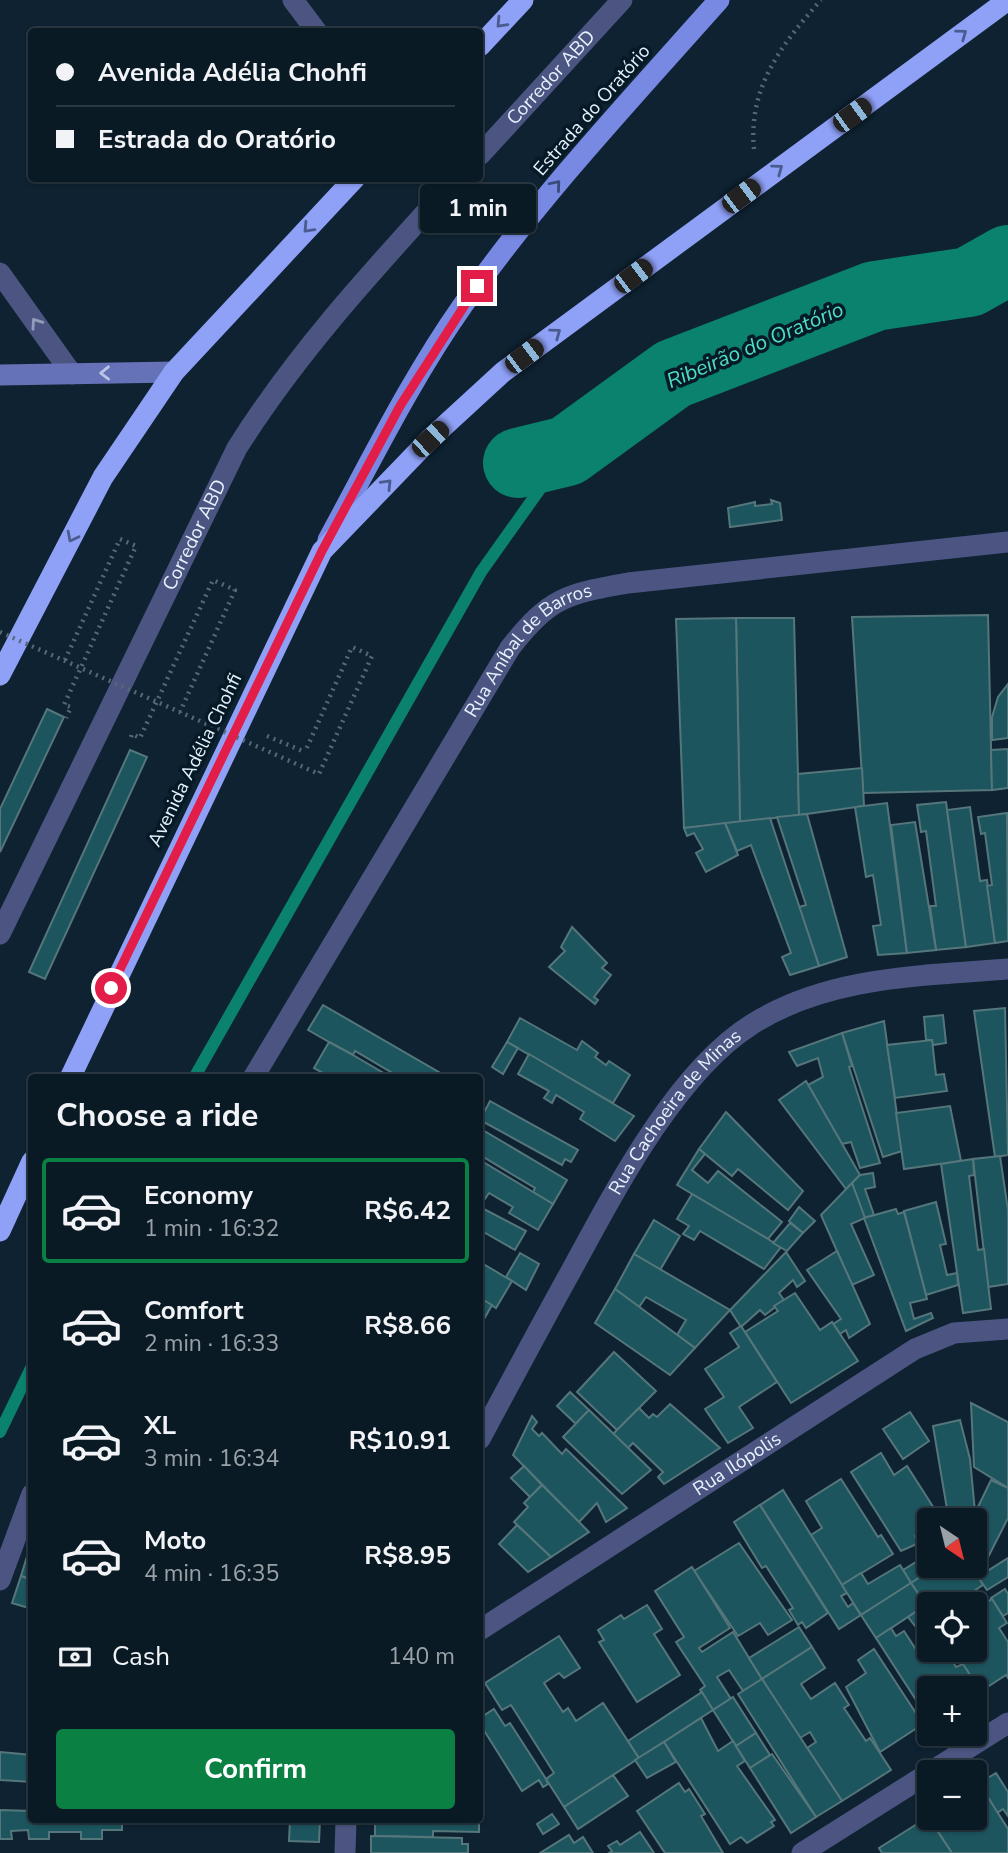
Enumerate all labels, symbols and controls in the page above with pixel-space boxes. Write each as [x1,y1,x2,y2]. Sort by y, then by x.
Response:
one-way arrow [497,15,509,28]
street label: Corredor ABD [501,24,601,131]
one-way arrow [954,30,967,43]
street label: Estrada do Oratório [528,39,656,181]
text: Avenida Adélia Chohfi [98,55,367,90]
car [829,94,876,136]
text: Estrada do Oratório [98,122,336,157]
one-way arrow [770,165,783,177]
car [718,175,765,217]
one-way arrow [548,181,560,194]
callout: 1 min [419,184,535,233]
text: 1 min [448,193,508,224]
one-way arrow [304,220,317,233]
car [610,255,657,297]
route end [461,270,493,302]
water label: Ribeirão do Oratório [662,295,848,395]
one-way arrow [32,318,44,331]
one-way arrow [548,329,560,341]
car [501,335,548,377]
one-way arrow [100,365,110,381]
car [408,417,453,461]
street label: Corredor ABD [157,475,233,595]
one-way arrow [378,480,391,493]
one-way arrow [66,530,80,543]
street label: Rua Aníbal de Barros [458,577,595,722]
street label: Avenida Adélia Chohfi [142,669,248,851]
route start [95,972,127,1004]
street label: Rua Cachoeira de Minas [603,1023,747,1200]
text: Choose a ride [56,1094,258,1137]
text: Economy [144,1178,253,1213]
icon: car [60,1179,123,1242]
text: R$6.42 [364,1193,451,1228]
text: 1 min · 16:32 [144,1213,279,1244]
text: Comfort [144,1293,244,1328]
icon: car [60,1294,123,1357]
text: R$8.66 [364,1308,451,1343]
text: 2 min · 16:33 [144,1328,279,1359]
text: XL [144,1408,176,1443]
icon: car [60,1409,123,1472]
text: R$10.91 [349,1423,451,1458]
street label: Rua Ilópolis [688,1426,786,1502]
text: 3 min · 16:34 [144,1443,279,1474]
north arrow [917,1508,987,1578]
map controls [917,1508,987,1830]
text: Moto [144,1523,206,1558]
icon: car [60,1524,123,1587]
text: R$8.95 [364,1538,451,1573]
text: 4 min · 16:35 [144,1558,279,1589]
button: locate [917,1592,987,1662]
icon: cash [56,1638,94,1676]
text: Cash [112,1639,170,1674]
text: 140 m [388,1641,455,1672]
button: + [917,1676,987,1746]
button: Confirm [56,1729,455,1809]
button: − [917,1760,987,1830]

